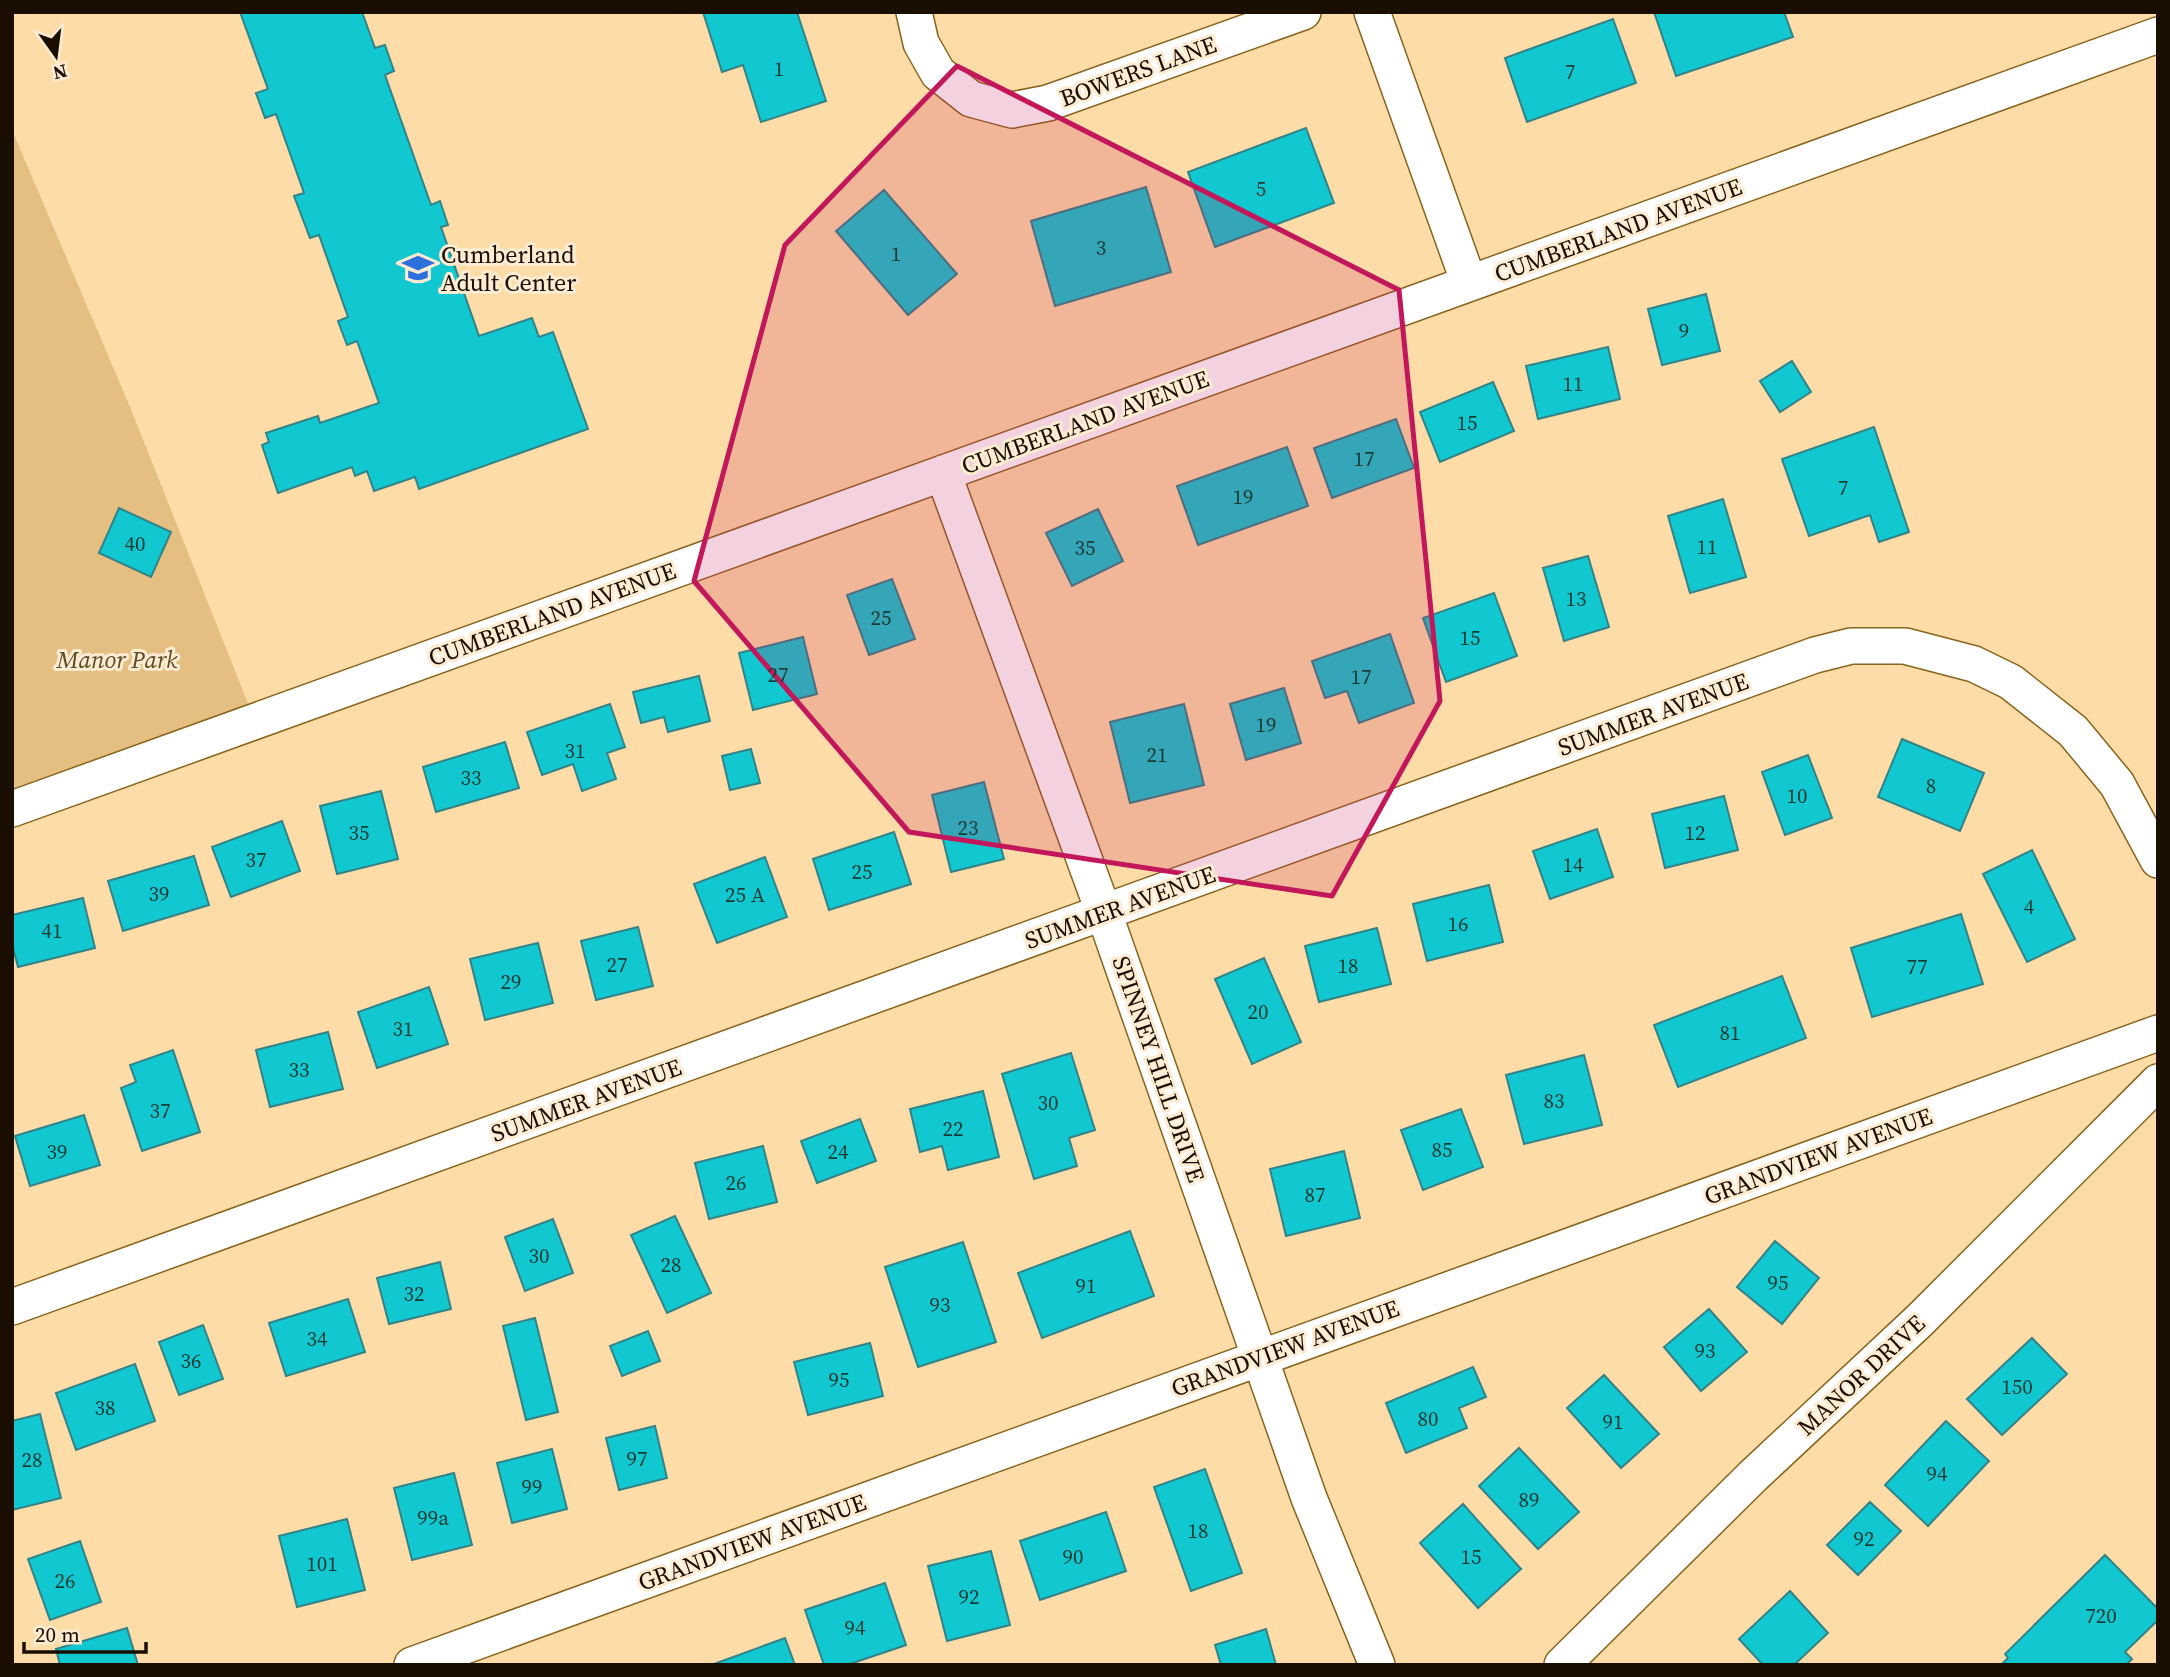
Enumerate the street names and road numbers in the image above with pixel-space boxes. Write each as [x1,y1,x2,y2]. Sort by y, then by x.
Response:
street label: BOWERS LANE [1055,27,1221,115]
street label: CUMBERLAND AVENUE [1490,170,1746,290]
street label: CUMBERLAND AVENUE [957,362,1213,482]
street label: CUMBERLAND AVENUE [424,554,680,674]
street label: SUMMER AVENUE [1553,664,1753,764]
street label: SUMMER AVENUE [1020,857,1220,957]
street label: SPINNEY HILL DRIVE [1105,952,1213,1186]
street label: SUMMER AVENUE [486,1050,686,1150]
street label: GRANDVIEW AVENUE [1699,1099,1937,1213]
street label: GRANDVIEW AVENUE [1166,1291,1404,1405]
street label: MANOR DRIVE [1790,1307,1932,1443]
street label: GRANDVIEW AVENUE [633,1485,871,1599]

